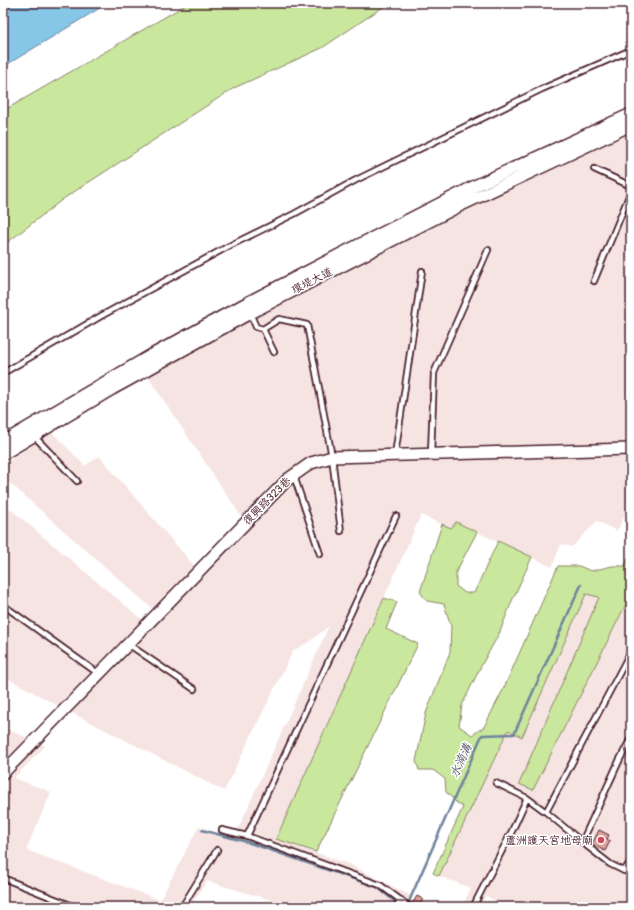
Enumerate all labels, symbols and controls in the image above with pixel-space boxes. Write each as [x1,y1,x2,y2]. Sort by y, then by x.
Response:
street label: 環堤大道 [289,265,335,297]
street label: 復興路323巷 [240,474,294,528]
water label: 水湳溝 [447,741,476,781]
place label: 蘆洲護天宮地母廟 [505,834,593,847]
marker: 蘆洲護天宮地母廟 [596,835,606,845]

